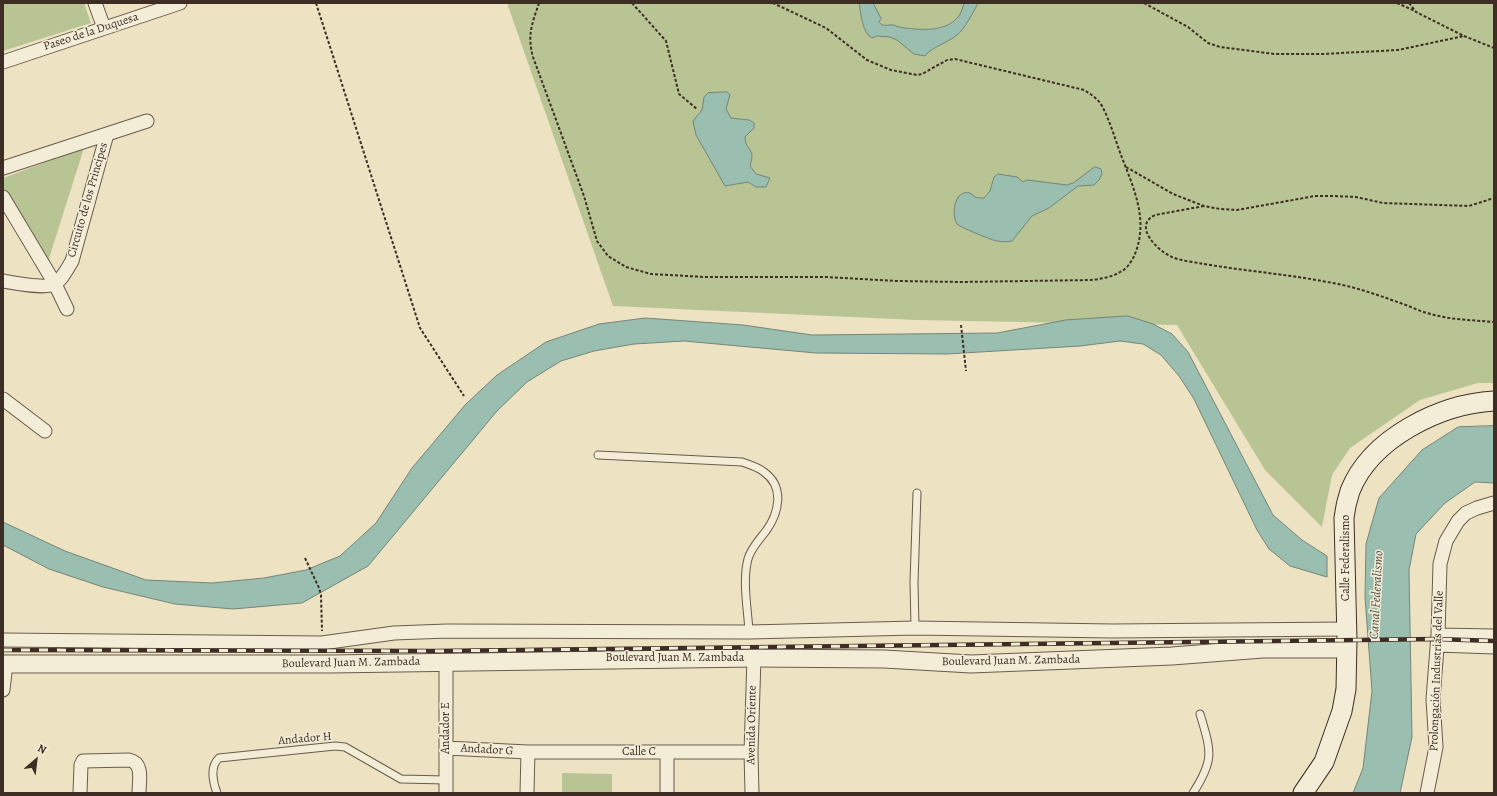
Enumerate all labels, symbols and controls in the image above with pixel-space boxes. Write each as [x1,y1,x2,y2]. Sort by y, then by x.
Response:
street label: Paseo de la Duquesa [42,10,140,54]
street label: Circuito de los Principes [65,141,111,259]
street label: Calle Federalismo [1339,515,1353,601]
water label: Canal Federalismo [1367,550,1387,640]
street label: Prolongación Industrias del Valle [1427,590,1447,752]
street label: Boulevard Juan M. Zambada [606,651,744,665]
street label: Boulevard Juan M. Zambada [942,653,1080,669]
street label: Boulevard Juan M. Zambada [282,655,420,671]
street label: Avenida Oriente [744,685,760,765]
street label: Andador E [439,702,453,754]
street label: Andador H [278,729,332,749]
north arrow [16,740,56,780]
text: N [35,740,49,757]
street label: Andador G [460,741,514,759]
street label: Calle C [622,745,656,759]

